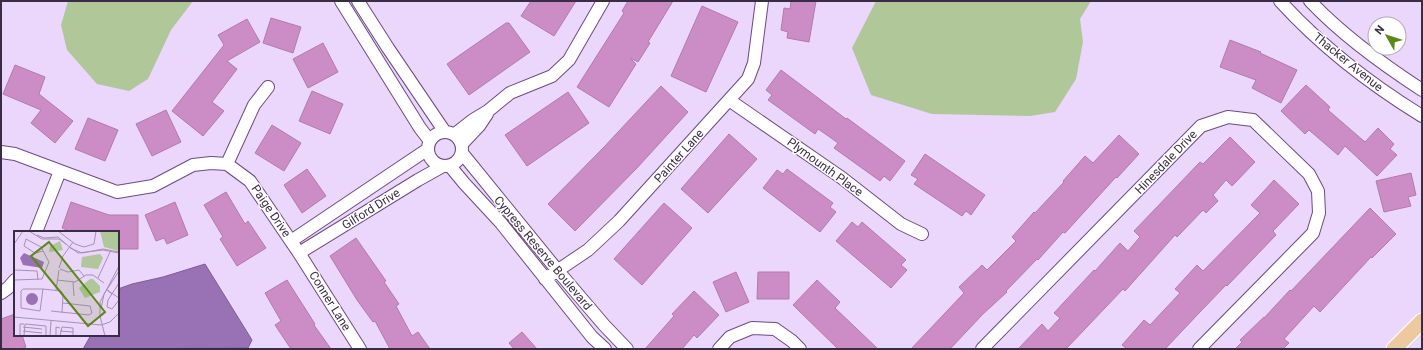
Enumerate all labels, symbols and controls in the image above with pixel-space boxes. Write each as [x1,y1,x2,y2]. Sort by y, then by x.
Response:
north arrow [1367,16,1407,56]
text: N [1372,23,1387,37]
street label: Thacker Avenue [1310,30,1386,94]
street label: Painter Lane [651,126,707,186]
street label: Hinesdale Drive [1132,127,1200,197]
street label: Plymounth Place [784,135,866,199]
street label: Paige Drive [248,182,294,240]
street label: Gilford Drive [339,186,403,232]
street label: Cypress Reserve Boulevard [491,193,595,313]
inset map [14,231,119,336]
street label: Conner Lane [306,269,354,333]

